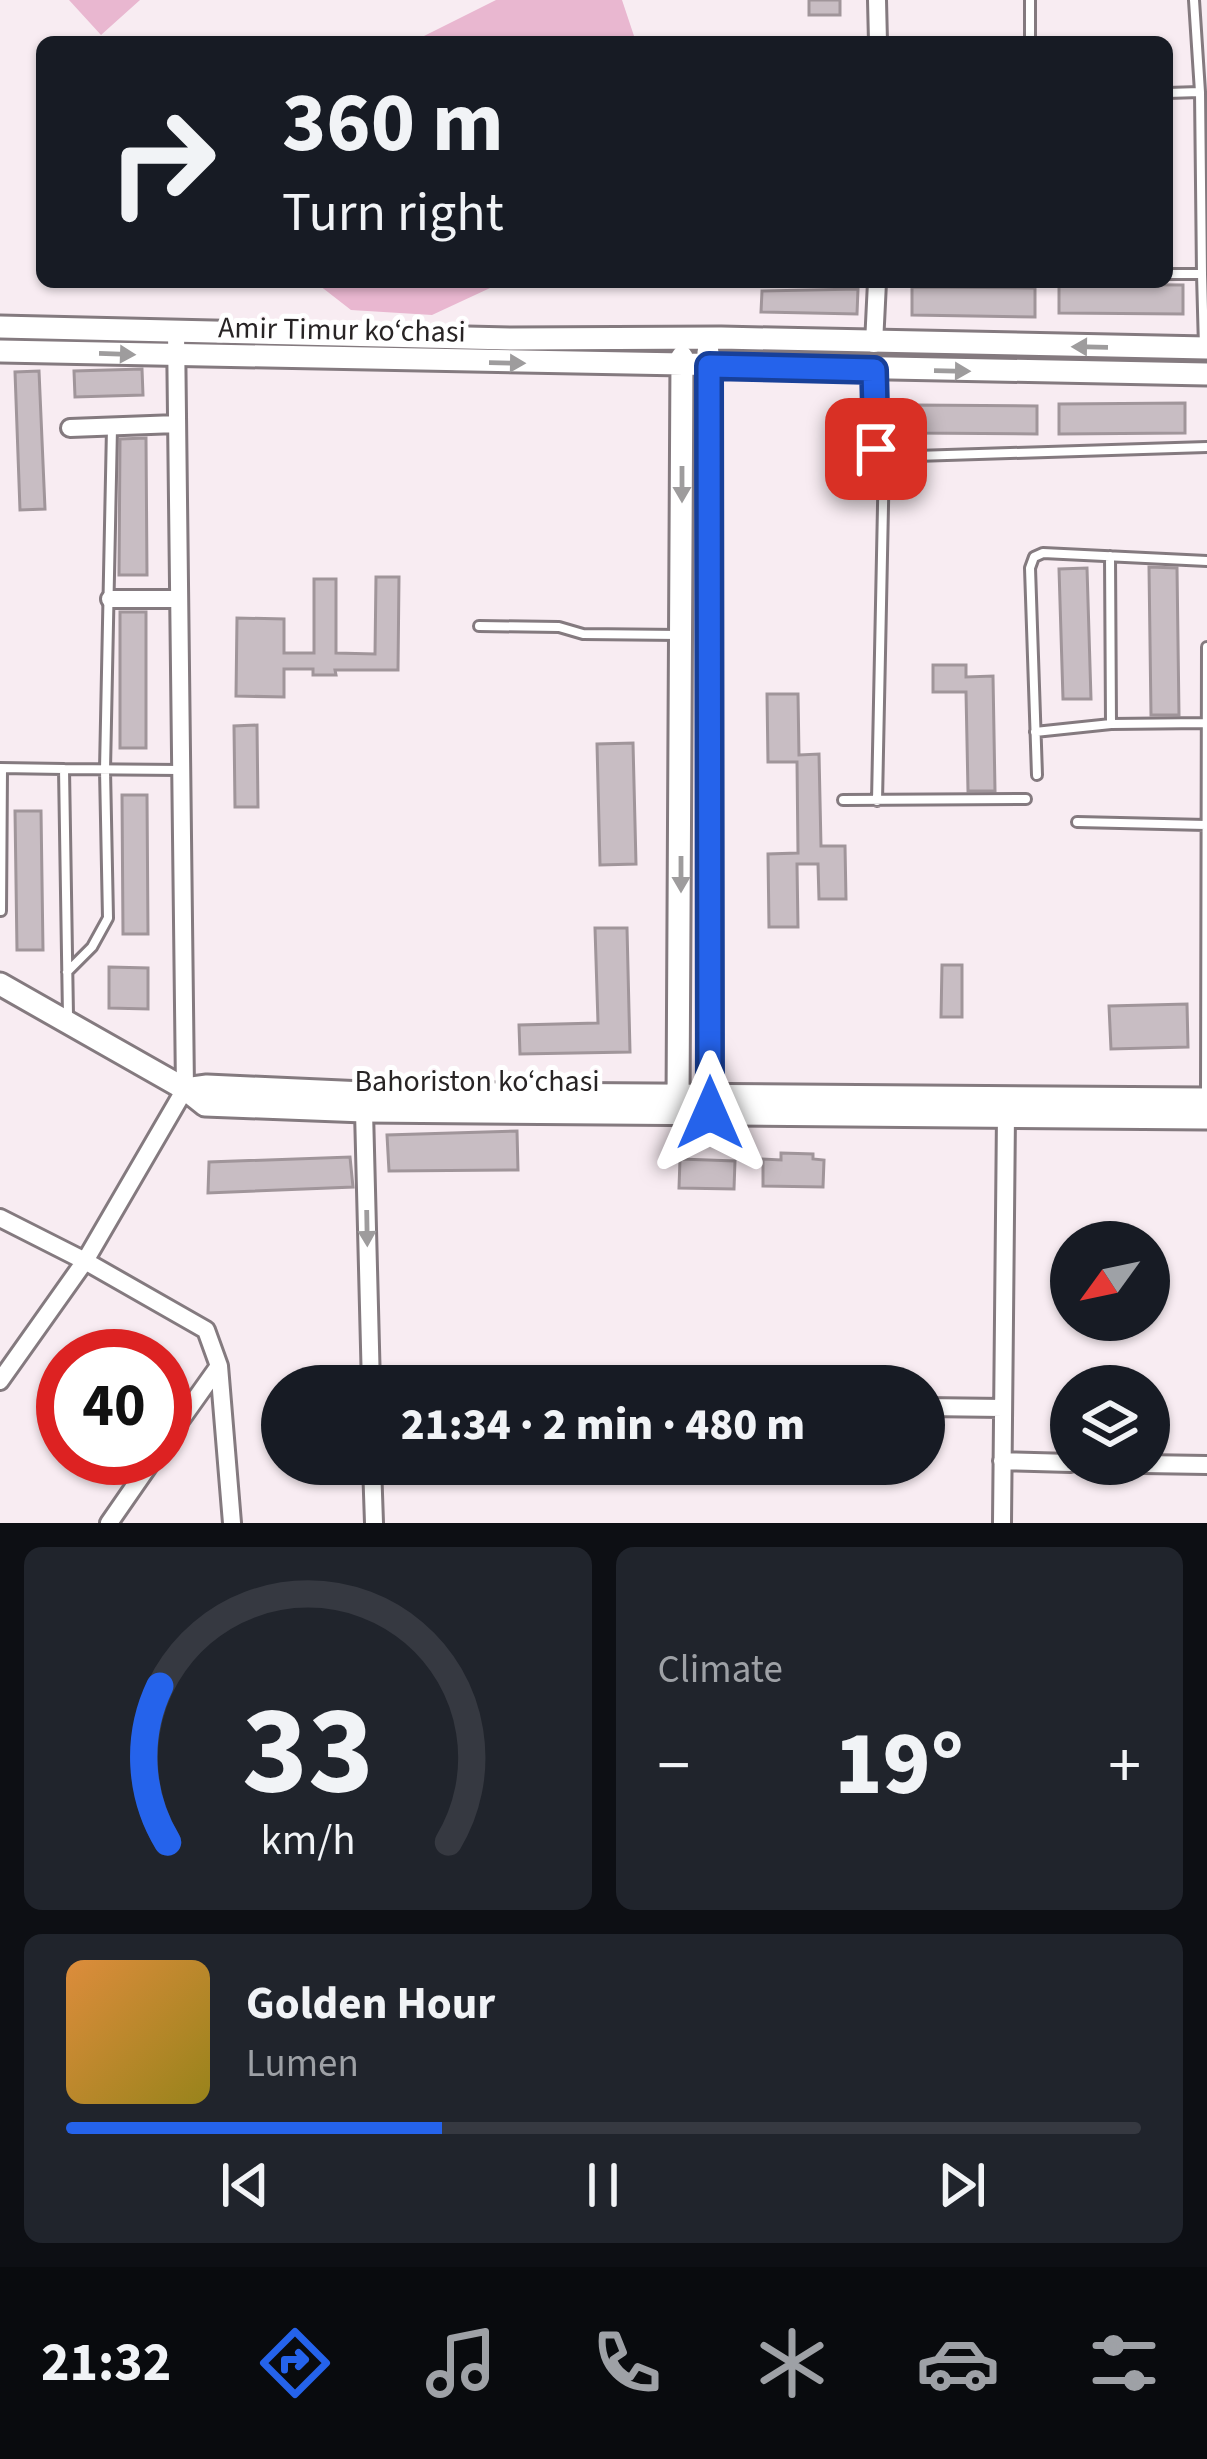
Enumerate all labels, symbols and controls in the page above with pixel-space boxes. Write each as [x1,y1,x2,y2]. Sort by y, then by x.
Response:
text: 360 m [282,64,504,184]
icon: right [84,84,240,240]
text: Turn right [282,175,504,252]
street label: Amir Timur ko‘chasi [218,306,466,354]
one-way arrow [1070,337,1108,356]
one-way arrow [99,345,137,364]
one-way arrow [489,353,527,372]
one-way arrow [934,361,972,380]
pin [825,398,927,500]
icon: arrive [843,416,909,482]
one-way arrow [672,466,692,504]
one-way arrow [671,856,691,894]
position arrow [647,1050,773,1176]
street label: Bahoriston ko‘chasi [354,1060,600,1103]
one-way arrow [358,1210,377,1248]
north arrow [1050,1221,1170,1341]
map controls [1050,1221,1170,1485]
speed limit sign: 40 [36,1329,192,1485]
button: layers [1050,1365,1170,1485]
text: 21:34 · 2 min · 480 m [401,1393,805,1457]
text: Climate [658,1642,783,1698]
text: 33 [242,1663,374,1841]
text: 19° [834,1701,964,1829]
text: − [658,1719,690,1813]
text: + [1108,1719,1141,1813]
text: km/h [260,1809,355,1870]
text: Golden Hour [246,1972,495,2036]
text: Lumen [246,2036,359,2092]
icon: previous [212,2152,278,2218]
icon: pause [570,2152,636,2218]
icon: next [929,2152,995,2218]
icon: directions [253,2321,337,2405]
icon: music [419,2321,503,2405]
icon: phone [585,2321,669,2405]
icon: climate [750,2321,834,2405]
icon: car [916,2321,1000,2405]
icon: filters [1082,2321,1166,2405]
text: 21:32 [41,2325,171,2402]

